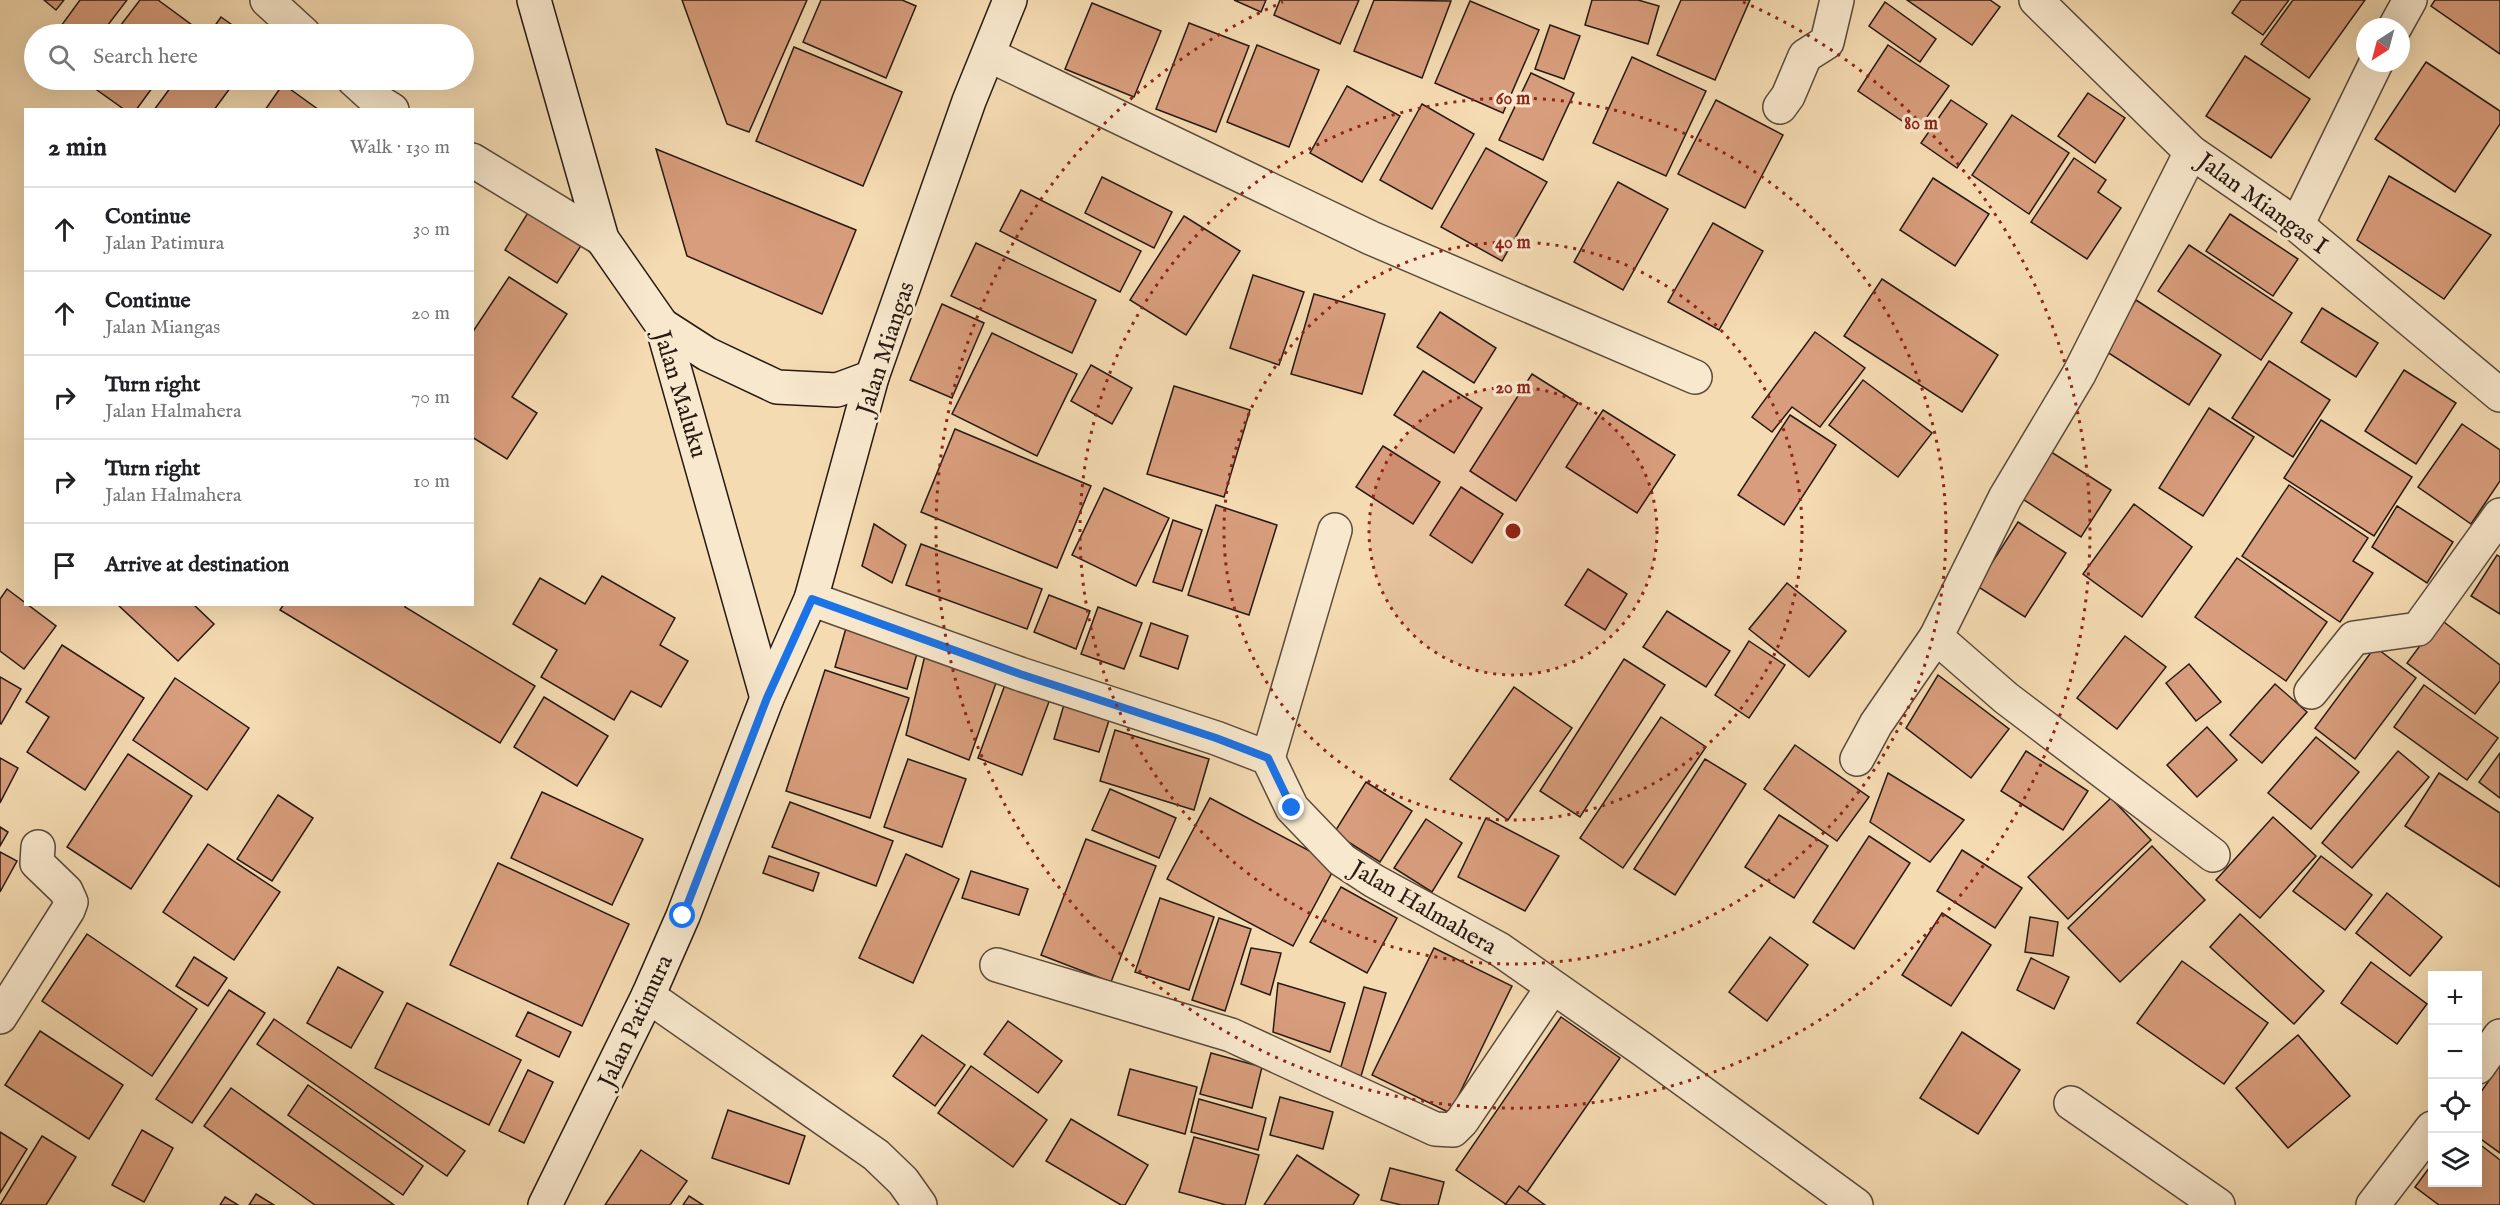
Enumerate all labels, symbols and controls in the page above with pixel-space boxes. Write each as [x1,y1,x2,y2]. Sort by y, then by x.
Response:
north arrow [2356,18,2410,72]
search box [24,24,474,90]
icon: search [45,41,78,74]
text: Search here [93,43,198,71]
text: 60 m [1496,88,1530,111]
text: 80 m [1904,113,1938,136]
text: 2 min [48,131,107,164]
text: Walk · 130 m [350,135,450,160]
street label: Jalan Miangas I [2188,145,2334,262]
text: Continue [105,203,191,231]
icon: ahead [48,213,81,246]
text: 30 m [413,217,450,242]
text: Jalan Patimura [105,231,224,256]
text: 40 m [1495,232,1531,255]
street label: Jalan Miangas [849,278,923,422]
text: Continue [105,287,191,315]
icon: ahead [48,297,81,330]
text: 20 m [411,301,450,326]
text: Jalan Miangas [105,315,220,340]
street label: Jalan Maluku [645,324,714,462]
text: Turn right [105,371,200,399]
text: 20 m [1495,377,1531,400]
icon: right [48,381,81,414]
text: 70 m [411,385,450,410]
text: Jalan Halmahera [105,399,242,424]
text: Turn right [105,455,200,483]
icon: right [48,465,81,498]
text: 10 m [413,469,450,494]
text: Jalan Halmahera [105,483,242,508]
centre of rings [1503,521,1523,541]
icon: arrive [48,549,81,582]
text: Arrive at destination [105,551,289,579]
route end [1278,794,1304,820]
street label: Jalan Halmahera [1342,852,1503,963]
route start [669,902,695,928]
street label: Jalan Patimura [591,950,681,1096]
map controls [2428,971,2482,1187]
button: + [2428,971,2482,1025]
button: − [2428,1025,2482,1079]
button: locate [2428,1079,2482,1133]
button: layers [2428,1133,2482,1187]

